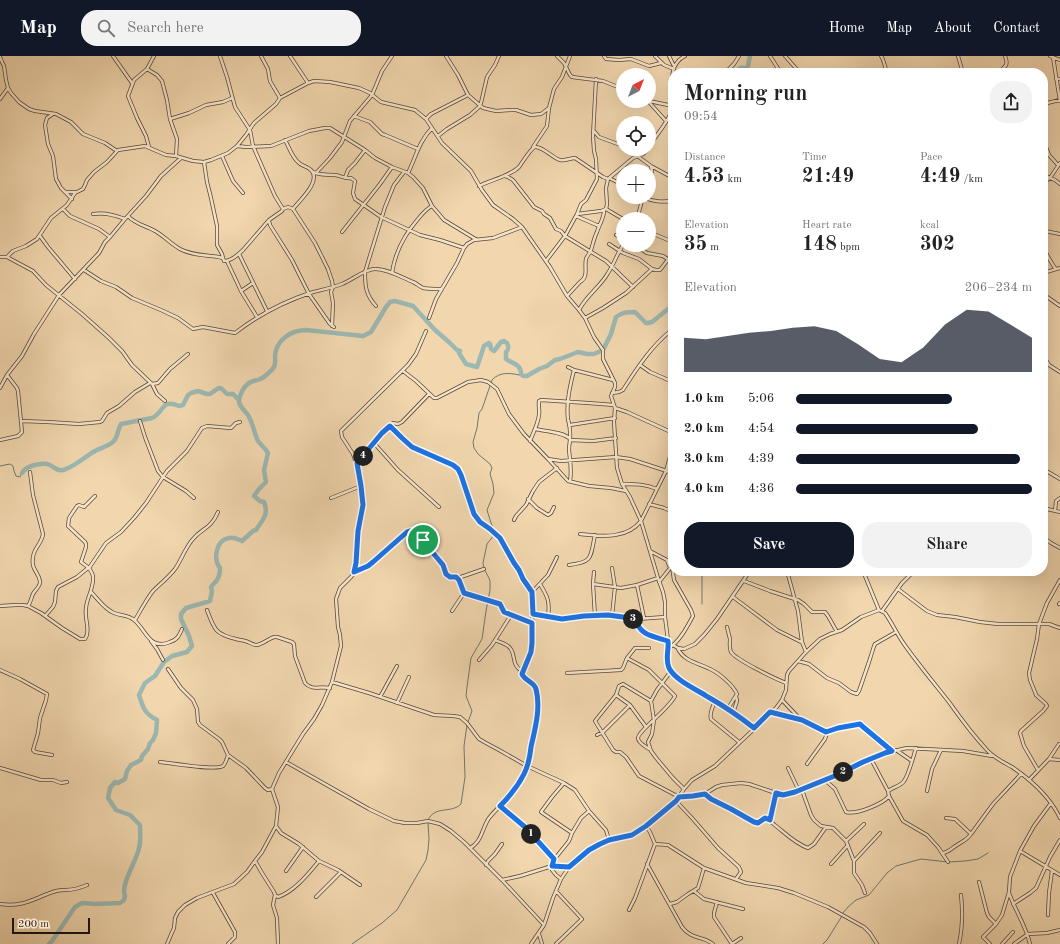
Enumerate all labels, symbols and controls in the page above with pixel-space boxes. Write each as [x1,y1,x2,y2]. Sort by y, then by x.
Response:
search box [81,10,361,46]
icon: search [95,17,117,39]
text: Map [20,19,57,38]
text: Search here [127,21,204,36]
text: Home [829,21,864,35]
text: Map [886,21,912,35]
text: About [934,21,971,35]
text: Contact [993,21,1040,35]
north arrow [616,68,656,108]
map controls [616,68,656,252]
button: share [990,81,1032,123]
text: Morning run [684,83,807,105]
text: 09:54 [684,110,718,123]
button: locate [616,116,656,156]
text: Distance [684,152,725,163]
text: Time [802,152,827,163]
text: Pace [920,152,942,163]
button: + [616,164,656,204]
text: 4.53 [684,167,724,187]
text: 21:49 [802,167,854,187]
text: 4:49 [920,167,960,187]
text: km [724,174,742,185]
text: /km [960,174,983,185]
button: − [616,212,656,252]
text: Elevation [684,220,729,231]
text: Heart rate [802,220,851,231]
text: kcal [920,220,939,231]
text: 35 [684,235,707,255]
text: 148 [802,235,837,255]
text: 302 [920,235,955,255]
text: m [707,242,719,253]
text: bpm [837,242,860,253]
text: Elevation [684,281,737,294]
text: 206–234 m [965,281,1032,294]
text: 1.0 km [684,392,724,405]
text: 5:06 [748,392,774,405]
text: 2.0 km [684,422,724,435]
text: 4:54 [748,422,774,435]
pin: 4 [353,446,373,466]
text: 4 [360,450,366,461]
text: 3.0 km [684,452,724,465]
text: 4:39 [748,452,774,465]
text: 4.0 km [684,482,724,495]
text: 4:36 [748,482,774,495]
button: Save [684,522,854,568]
button: Share [862,522,1032,568]
pin [406,523,440,557]
icon: arrive [412,529,434,551]
pin: 3 [623,609,643,629]
text: 3 [630,613,636,624]
pin: 2 [833,762,853,782]
text: 2 [840,766,846,777]
pin: 1 [521,824,541,844]
text: 1 [528,828,534,839]
scale bar [12,916,90,935]
text: 200 m [18,919,49,930]

